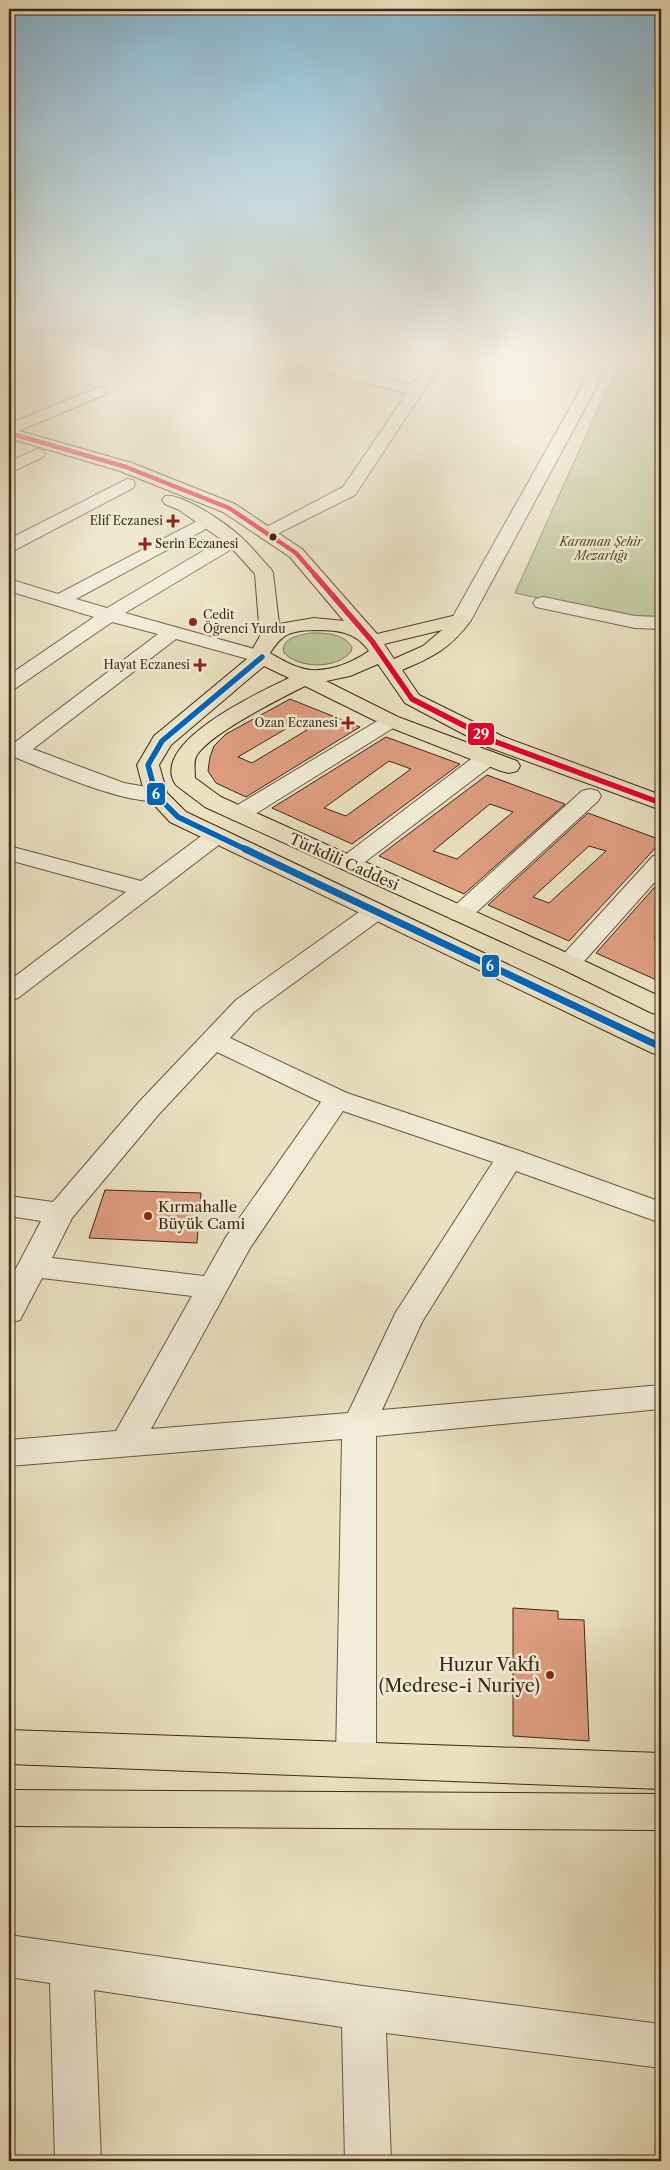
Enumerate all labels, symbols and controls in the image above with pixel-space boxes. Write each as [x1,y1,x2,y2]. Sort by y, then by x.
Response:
place label: Elif Eczanesi [90,513,163,528]
marker: Elif Eczanesi [167,515,179,527]
unlabelled marker [268,532,278,542]
park label: Karaman Şehir Mezarlığı [558,534,644,563]
place label: Serin Eczanesi [155,536,239,551]
marker: Serin Eczanesi [139,538,151,550]
place label: Cedit Öğrenci Yurdu [203,607,286,636]
marker: Cedit Öğrenci Yurdu [187,616,199,628]
place label: Hayat Eczanesi [103,657,190,672]
marker: Hayat Eczanesi [194,659,206,671]
place label: Ozan Eczanesi [255,715,338,730]
marker: Ozan Eczanesi [342,717,354,729]
line badge: 29 [467,722,495,746]
text: 29 [473,725,489,743]
line badge: 6 [146,782,166,806]
text: 6 [152,785,160,803]
street label: Türkdili Caddesi [286,829,402,894]
line badge: 6 [481,954,500,978]
text: 6 [486,957,494,975]
place label: Kırmahalle Büyük Cami [158,1197,245,1233]
marker: Kırmahalle Büyük Cami [142,1210,154,1222]
place label: Huzur Vakfı (Medrese-i Nuriye) [379,1654,541,1697]
marker: Huzur Vakfı (Medrese-i Nuriye) [544,1669,556,1681]

